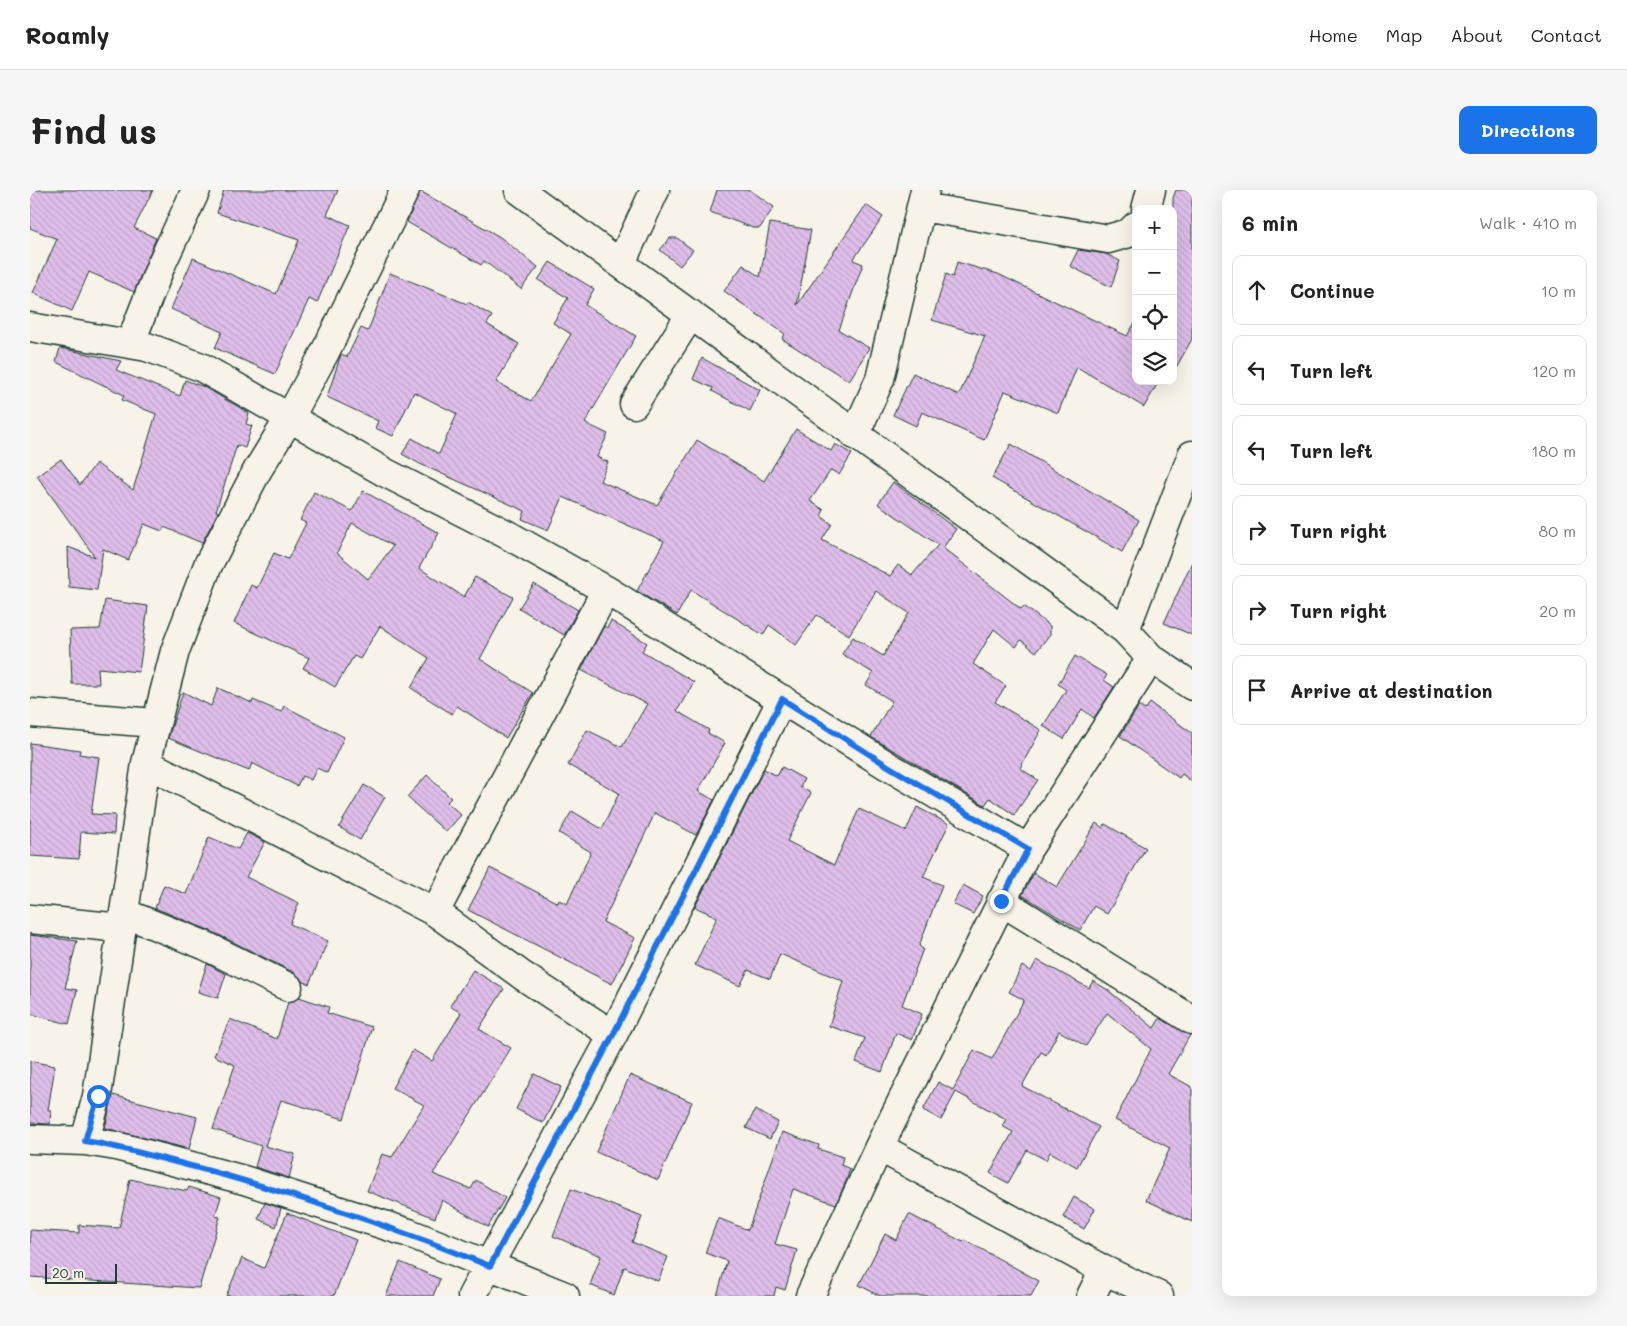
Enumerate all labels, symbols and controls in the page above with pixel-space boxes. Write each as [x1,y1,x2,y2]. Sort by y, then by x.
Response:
text: Roamly [25,19,109,50]
text: Home [1309,23,1358,47]
text: Map [1386,23,1422,47]
text: About [1450,23,1503,47]
text: Contact [1531,23,1602,47]
button: Directions [1459,106,1597,154]
text: Find us [30,107,157,153]
map controls [1132,205,1177,385]
button: + [1132,205,1177,250]
text: 6 min [1242,209,1298,236]
text: Walk · 410 m [1479,212,1577,233]
button: − [1132,250,1177,295]
icon: ahead [1243,276,1271,304]
text: Continue [1290,278,1375,303]
text: 10 m [1541,280,1576,301]
button: locate [1132,295,1177,340]
button: layers [1132,340,1177,385]
icon: left [1243,356,1271,384]
text: Turn left [1290,358,1373,383]
text: 120 m [1532,360,1576,381]
icon: left [1243,436,1271,464]
text: Turn left [1290,438,1373,463]
text: 180 m [1531,440,1576,461]
icon: right [1243,516,1271,544]
text: Turn right [1290,518,1387,543]
text: 80 m [1539,520,1576,541]
icon: right [1243,596,1271,624]
text: Turn right [1290,598,1387,623]
text: 20 m [1539,600,1576,621]
icon: arrive [1243,676,1271,704]
text: Arrive at destination [1290,678,1493,703]
route end [990,890,1013,913]
route start [87,1085,110,1108]
scale bar [45,1261,118,1284]
text: 20 m [52,1263,84,1282]

